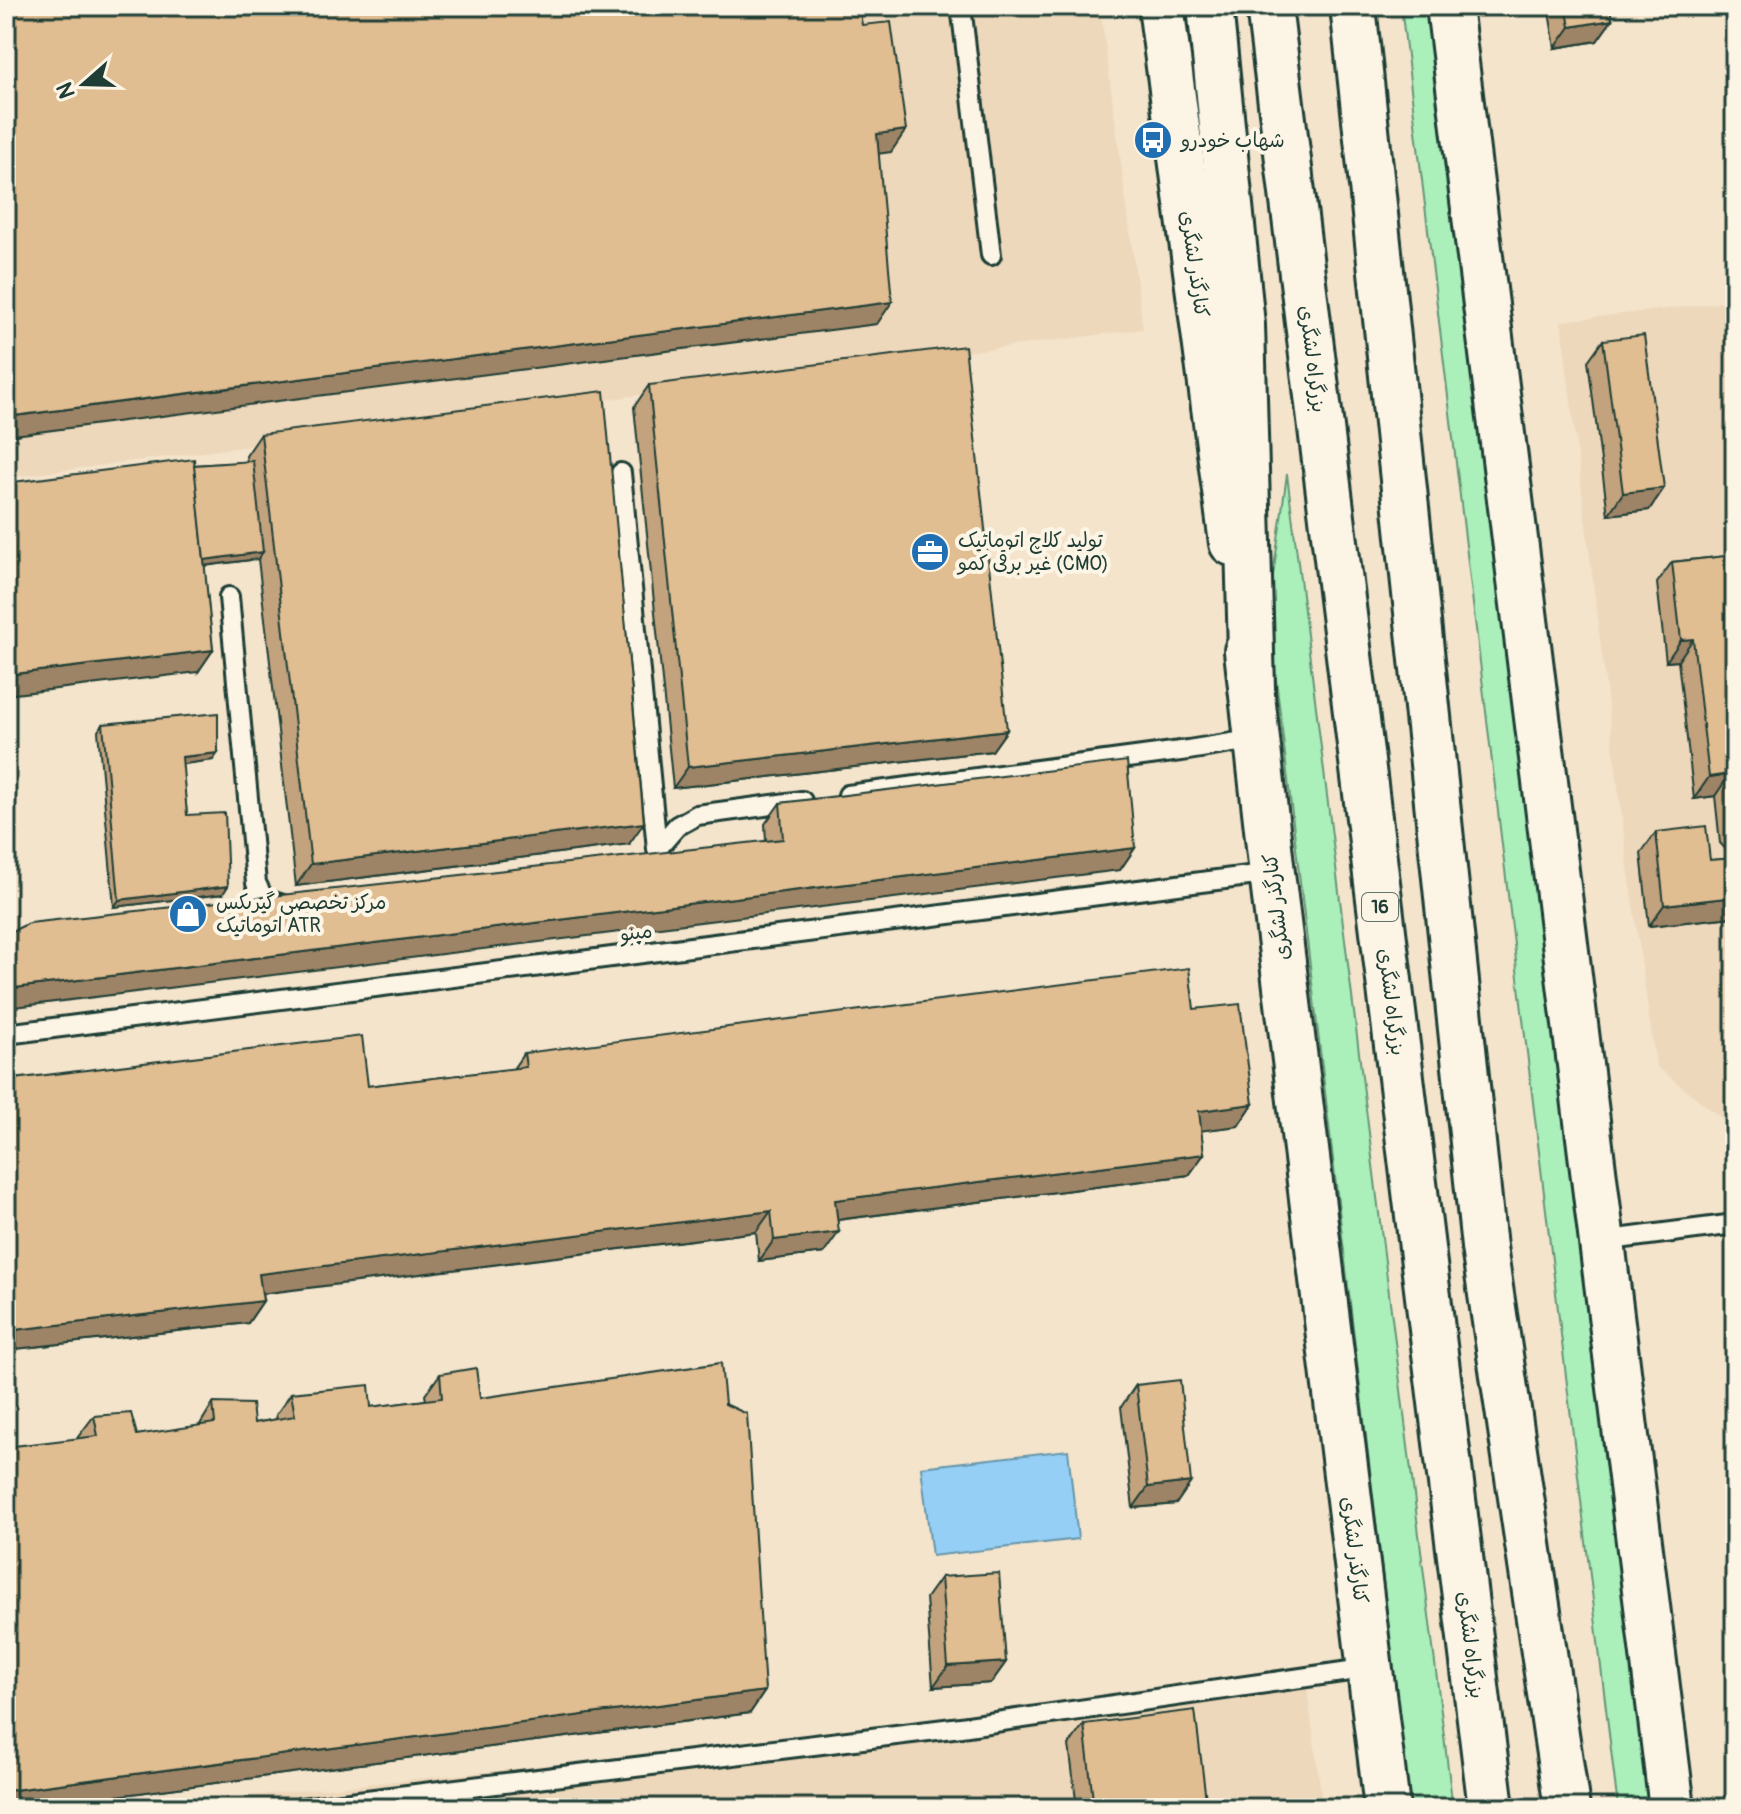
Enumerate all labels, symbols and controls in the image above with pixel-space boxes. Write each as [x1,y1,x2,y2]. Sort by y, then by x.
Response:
north arrow [44,44,124,124]
text: N [50,79,82,102]
bus stop icon: شهاب خودرو [1132,119,1174,161]
place label: شهاب خودرو [1179,128,1285,153]
street label: کنارگذر لشگری [1175,209,1214,319]
street label: بزرگراه لشگری [1294,304,1331,414]
place label: تولید کلاچ اتوماتیک غیر برقی کمو (CMO) [956,528,1109,576]
office icon: تولید کلاچ اتوماتیک غیر برقی کمو (CMO) [909,531,951,573]
street label: کنارگذر لشگری [1258,852,1295,962]
place label: مرکز تخصصی گیربکس اتوماتیک ATR [216,890,386,938]
shop icon: مرکز تخصصی گیربکس اتوماتیک ATR [167,893,209,935]
road number: 16 [1362,893,1398,921]
street label: مینو [617,918,654,948]
street label: بزرگراه لشگری [1373,947,1410,1057]
street label: کنارگذر لشگری [1336,1495,1373,1605]
street label: بزرگراه لشگری [1452,1590,1489,1700]

